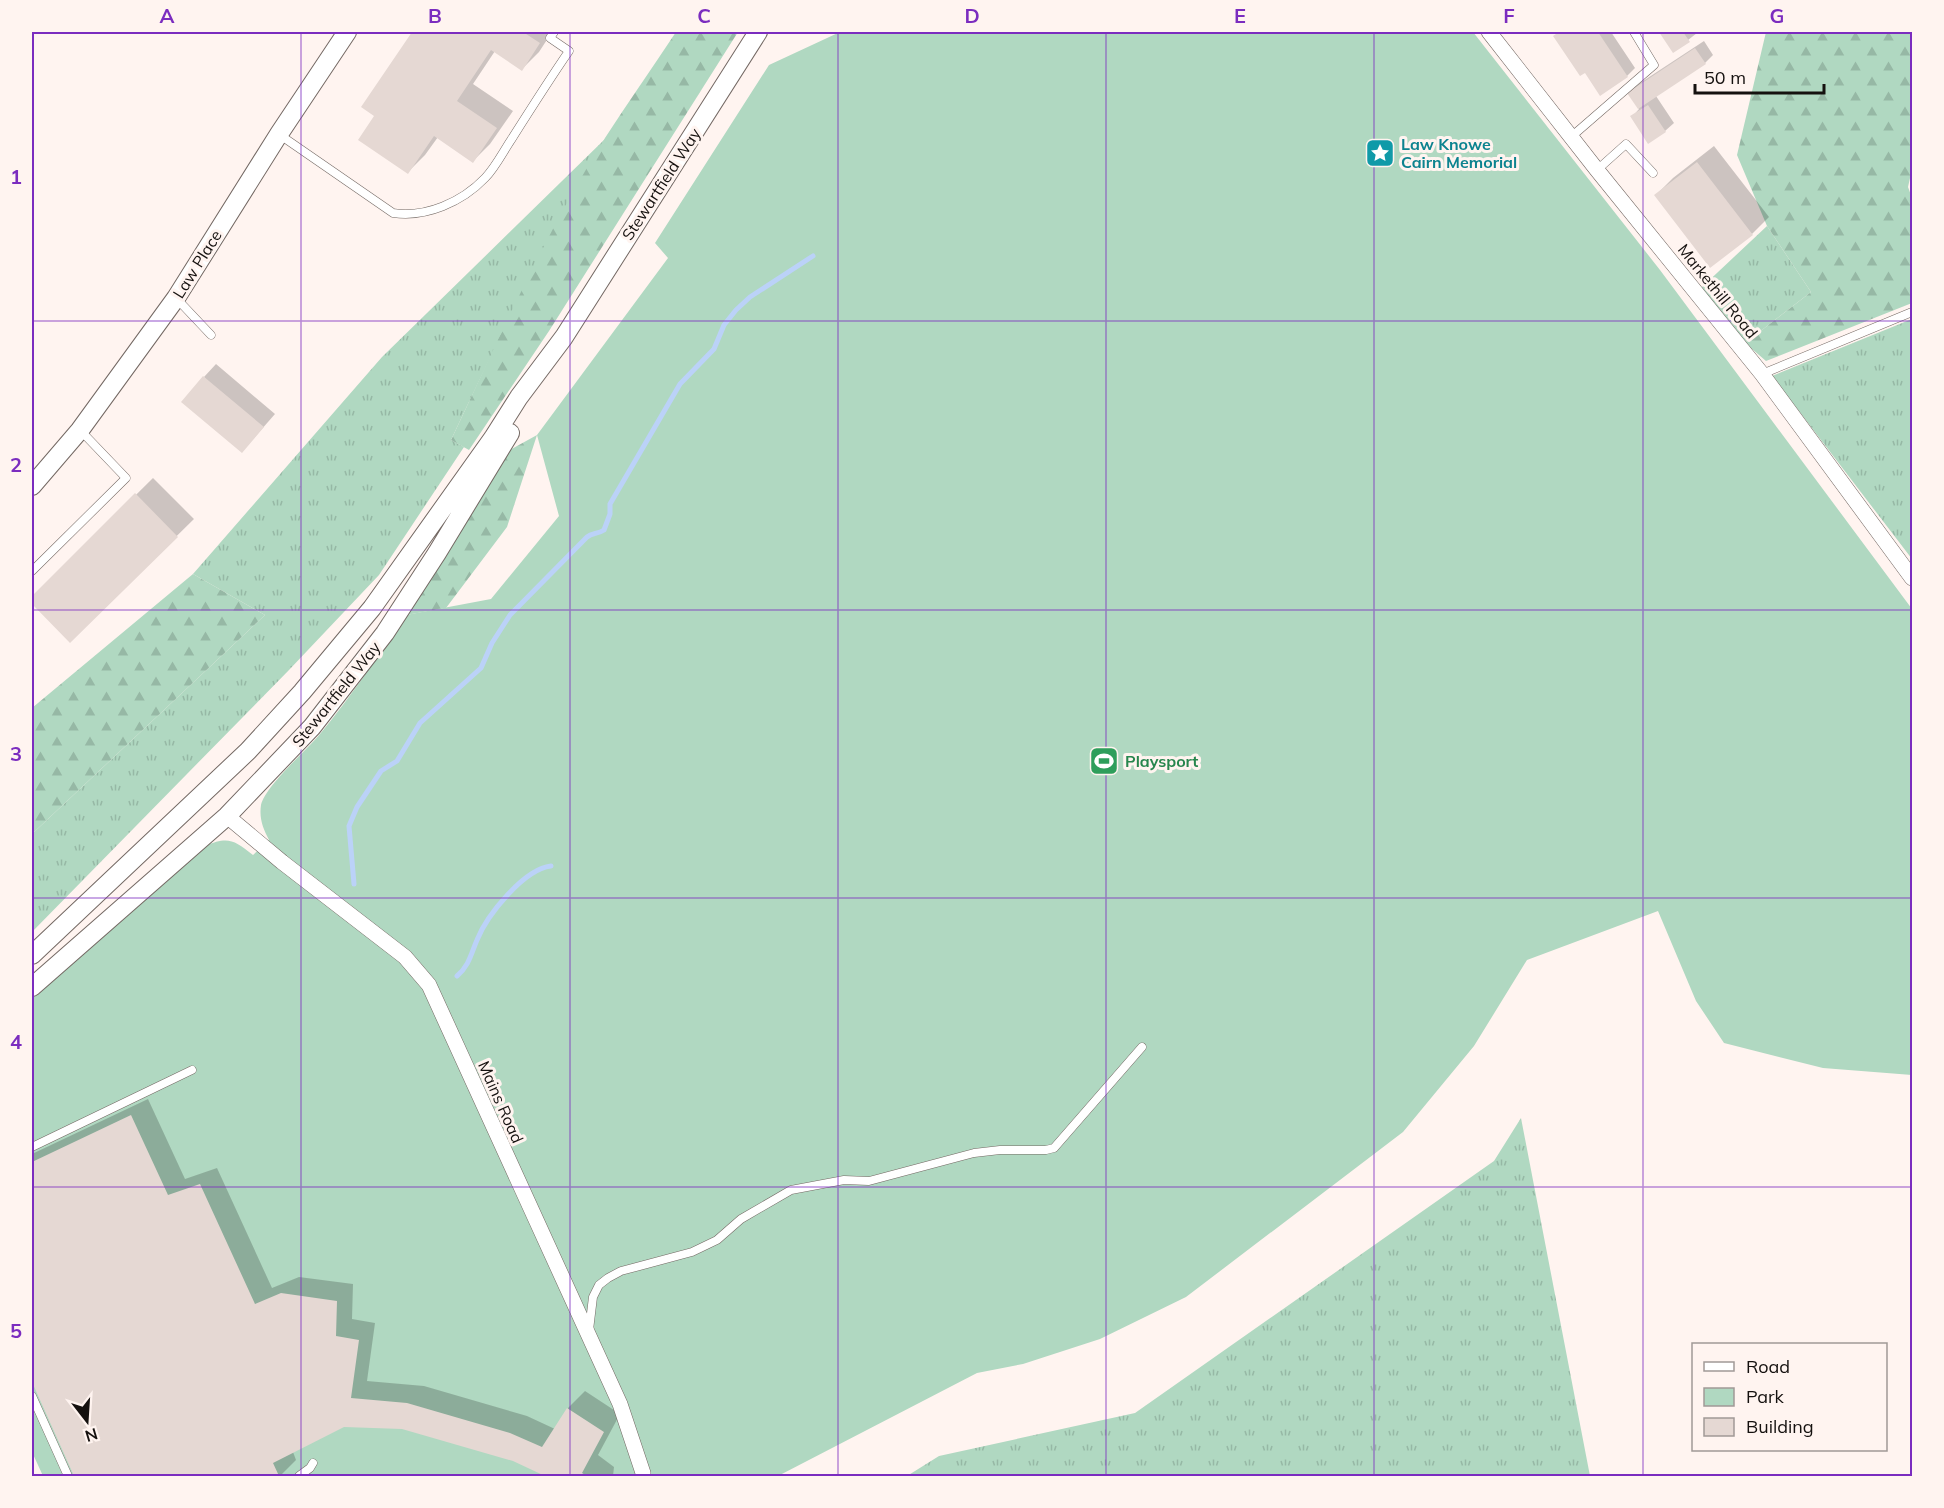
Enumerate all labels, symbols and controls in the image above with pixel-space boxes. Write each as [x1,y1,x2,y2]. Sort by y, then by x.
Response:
text: A [160,3,175,28]
text: B [428,3,442,28]
text: C [697,3,711,28]
text: D [964,3,980,28]
text: E [1234,3,1246,28]
text: F [1503,3,1515,28]
text: G [1770,3,1784,28]
scale bar [1695,57,1824,95]
text: 50 m [1704,66,1746,89]
street label: Stewartfield Way [617,124,705,244]
place label: Law Knowe Cairn Memorial [1401,134,1517,172]
place icon: Law Knowe Cairn Memorial [1364,137,1396,169]
text: 1 [10,164,22,189]
street label: Law Place [168,226,226,302]
street label: Markethill Road [1674,240,1762,342]
text: 2 [10,452,22,477]
street label: Stewartfield Way [287,637,385,751]
text: 3 [10,741,22,766]
sports icon: Playsport [1088,745,1120,777]
place label: Playsport [1125,751,1198,771]
text: 4 [10,1029,22,1054]
street label: Mains Road [474,1058,528,1146]
text: 5 [10,1318,22,1343]
legend [1692,1343,1887,1451]
text: Road [1746,1355,1790,1378]
text: Park [1746,1385,1785,1408]
north arrow [57,1391,117,1451]
text: Building [1746,1415,1814,1438]
text: N [83,1424,100,1447]

